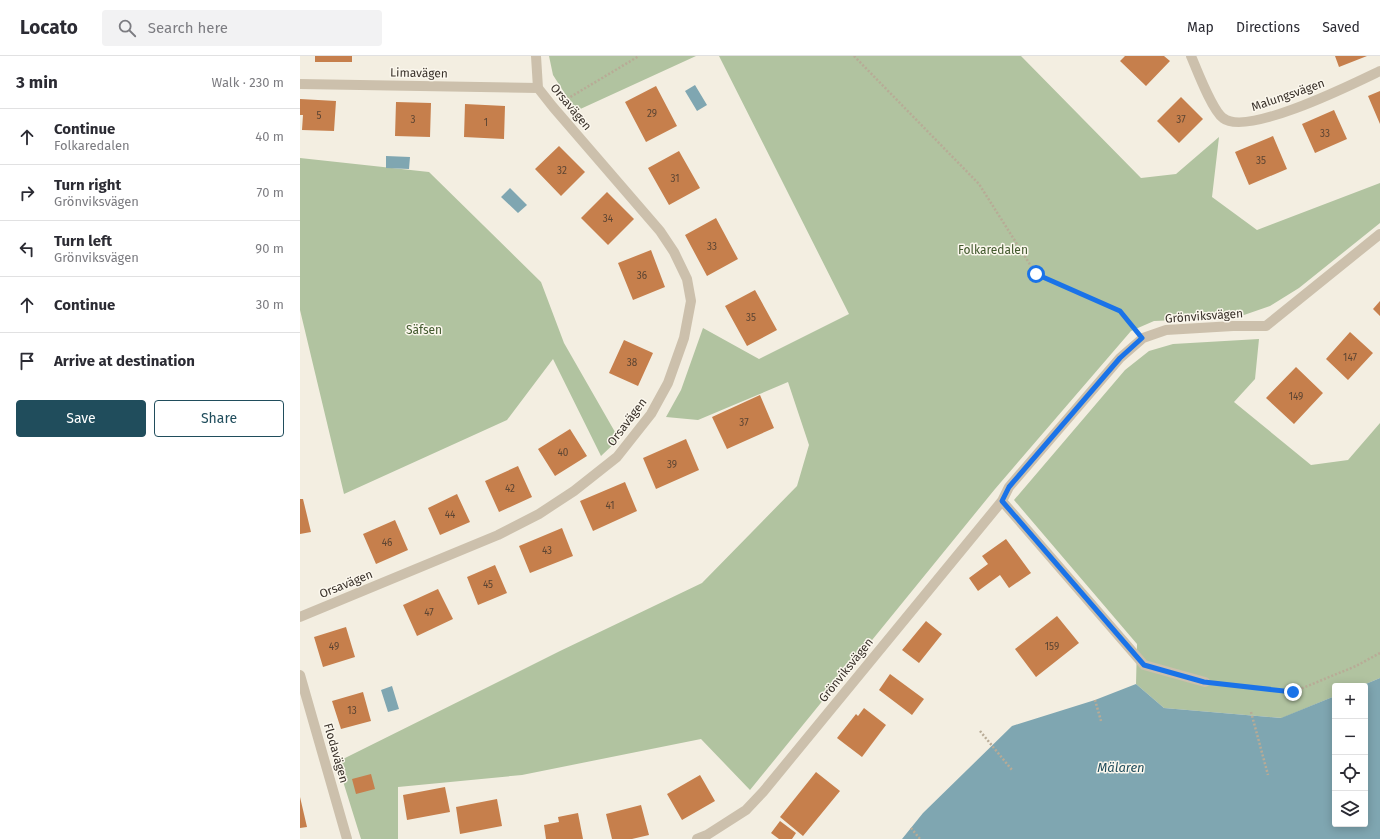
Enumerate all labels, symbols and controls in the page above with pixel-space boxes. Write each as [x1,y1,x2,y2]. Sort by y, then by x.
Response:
search box [102,10,382,46]
text: Locato [20,16,78,39]
icon: search [116,17,138,39]
text: Search here [148,19,228,37]
text: Map [1187,19,1214,36]
text: Directions [1236,19,1300,36]
text: Saved [1322,19,1360,36]
street label: Limavägen [390,65,448,81]
text: 3 min [16,72,58,93]
text: Walk · 230 m [212,75,284,90]
street label: Malungsvägen [1250,76,1326,114]
street label: Orsavägen [548,81,594,133]
house number: 29 [647,108,657,120]
house number: 5 [316,110,322,122]
house number: 3 [411,114,416,126]
house number: 37 [1176,114,1186,126]
house number: 1 [484,117,488,129]
text: Continue [54,120,115,138]
icon: ahead [16,126,38,148]
house number: 33 [1320,128,1330,140]
text: 40 m [255,129,284,144]
text: Folkaredalen [54,138,130,153]
house number: 35 [1256,155,1266,167]
house number: 32 [557,165,567,177]
house number: 31 [670,173,680,185]
text: Turn right [54,176,121,194]
icon: right [16,182,38,204]
text: 70 m [257,185,284,200]
text: Grönviksvägen [54,194,139,209]
house number: 34 [603,213,614,225]
text: Turn left [54,232,112,250]
icon: left [16,238,38,260]
text: 90 m [255,241,284,256]
house number: 33 [707,241,717,253]
park label: Folkaredalen [958,243,1028,257]
text: Grönviksvägen [54,250,139,265]
route start [1027,265,1045,283]
house number: 36 [637,270,647,282]
icon: ahead [16,294,38,316]
text: Continue [54,296,115,314]
text: 30 m [256,297,284,312]
street label: Grönviksvägen [1164,306,1244,326]
house number: 35 [746,312,756,324]
park label: Säfsen [406,323,442,337]
icon: arrive [16,350,38,372]
text: Arrive at destination [54,352,195,370]
house number: 147 [1343,352,1357,364]
house number: 38 [627,357,638,369]
house number: 149 [1289,391,1303,403]
street label: Orsavägen [604,395,650,449]
button: Save [16,400,146,437]
button: Share [154,400,284,437]
house number: 37 [739,417,749,429]
house number: 40 [558,447,569,459]
house number: 39 [667,459,677,471]
house number: 42 [505,483,515,495]
house number: 41 [605,500,615,512]
house number: 44 [445,509,456,521]
house number: 46 [382,537,392,549]
house number: 43 [542,545,552,557]
street label: Orsavägen [317,567,375,601]
house number: 45 [483,579,493,591]
house number: 47 [424,607,434,619]
street label: Grönviksvägen [816,635,876,705]
house number: 49 [329,641,339,653]
house number: 159 [1045,641,1059,653]
route end [1284,683,1302,701]
map controls [1332,683,1368,827]
button: + [1332,683,1368,719]
house number: 13 [347,705,357,717]
button: − [1332,719,1368,755]
street label: Flodavägen [321,722,351,784]
button: locate [1332,755,1368,791]
water label: Mälaren [1097,760,1145,775]
button: layers [1332,791,1368,827]

